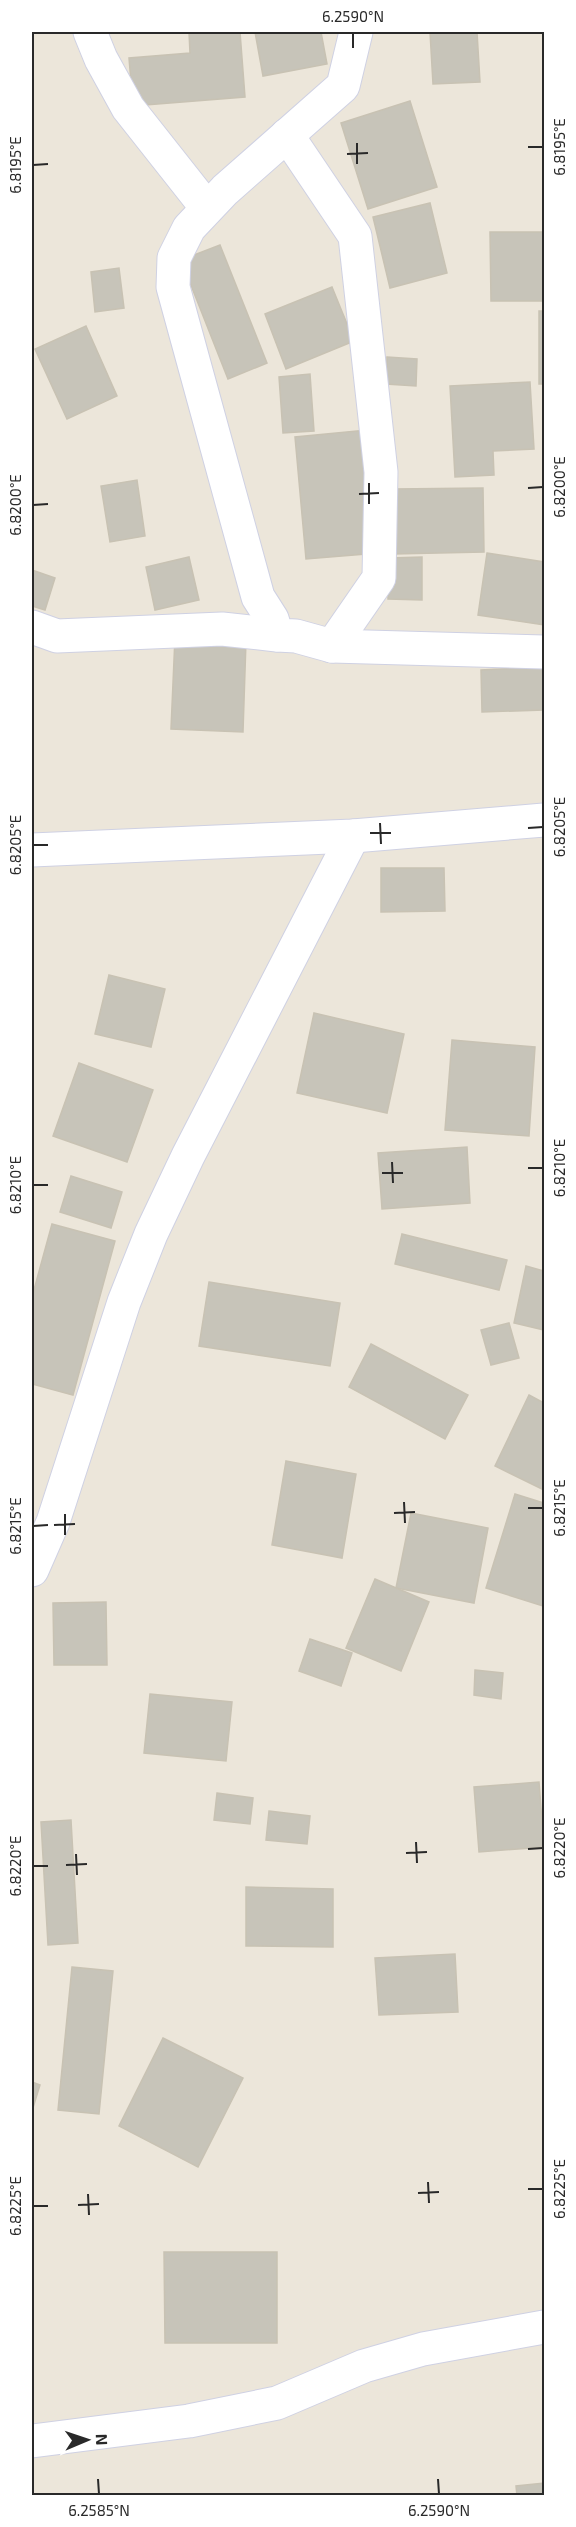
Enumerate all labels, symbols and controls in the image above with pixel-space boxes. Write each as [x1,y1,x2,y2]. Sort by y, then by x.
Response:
text: 6.2590°N [322,7,384,25]
text: 6.8195°E [550,118,568,176]
text: 6.8195°E [6,136,24,194]
text: 6.8200°E [550,456,568,518]
text: 6.8200°E [6,474,24,536]
text: 6.8205°E [550,797,568,857]
text: 6.8205°E [6,815,24,875]
text: 6.8210°E [550,1139,568,1197]
text: 6.8210°E [6,1156,24,1214]
text: 6.8215°E [550,1479,568,1537]
text: 6.8215°E [6,1497,24,1555]
text: 6.8220°E [550,1818,568,1878]
text: 6.8220°E [6,1836,24,1896]
text: 6.8225°E [550,2159,568,2219]
text: 6.8225°E [6,2176,24,2236]
north arrow [57,2410,117,2470]
text: N [93,2433,112,2446]
text: 6.2585°N [68,2501,130,2519]
text: 6.2590°N [408,2501,470,2519]

